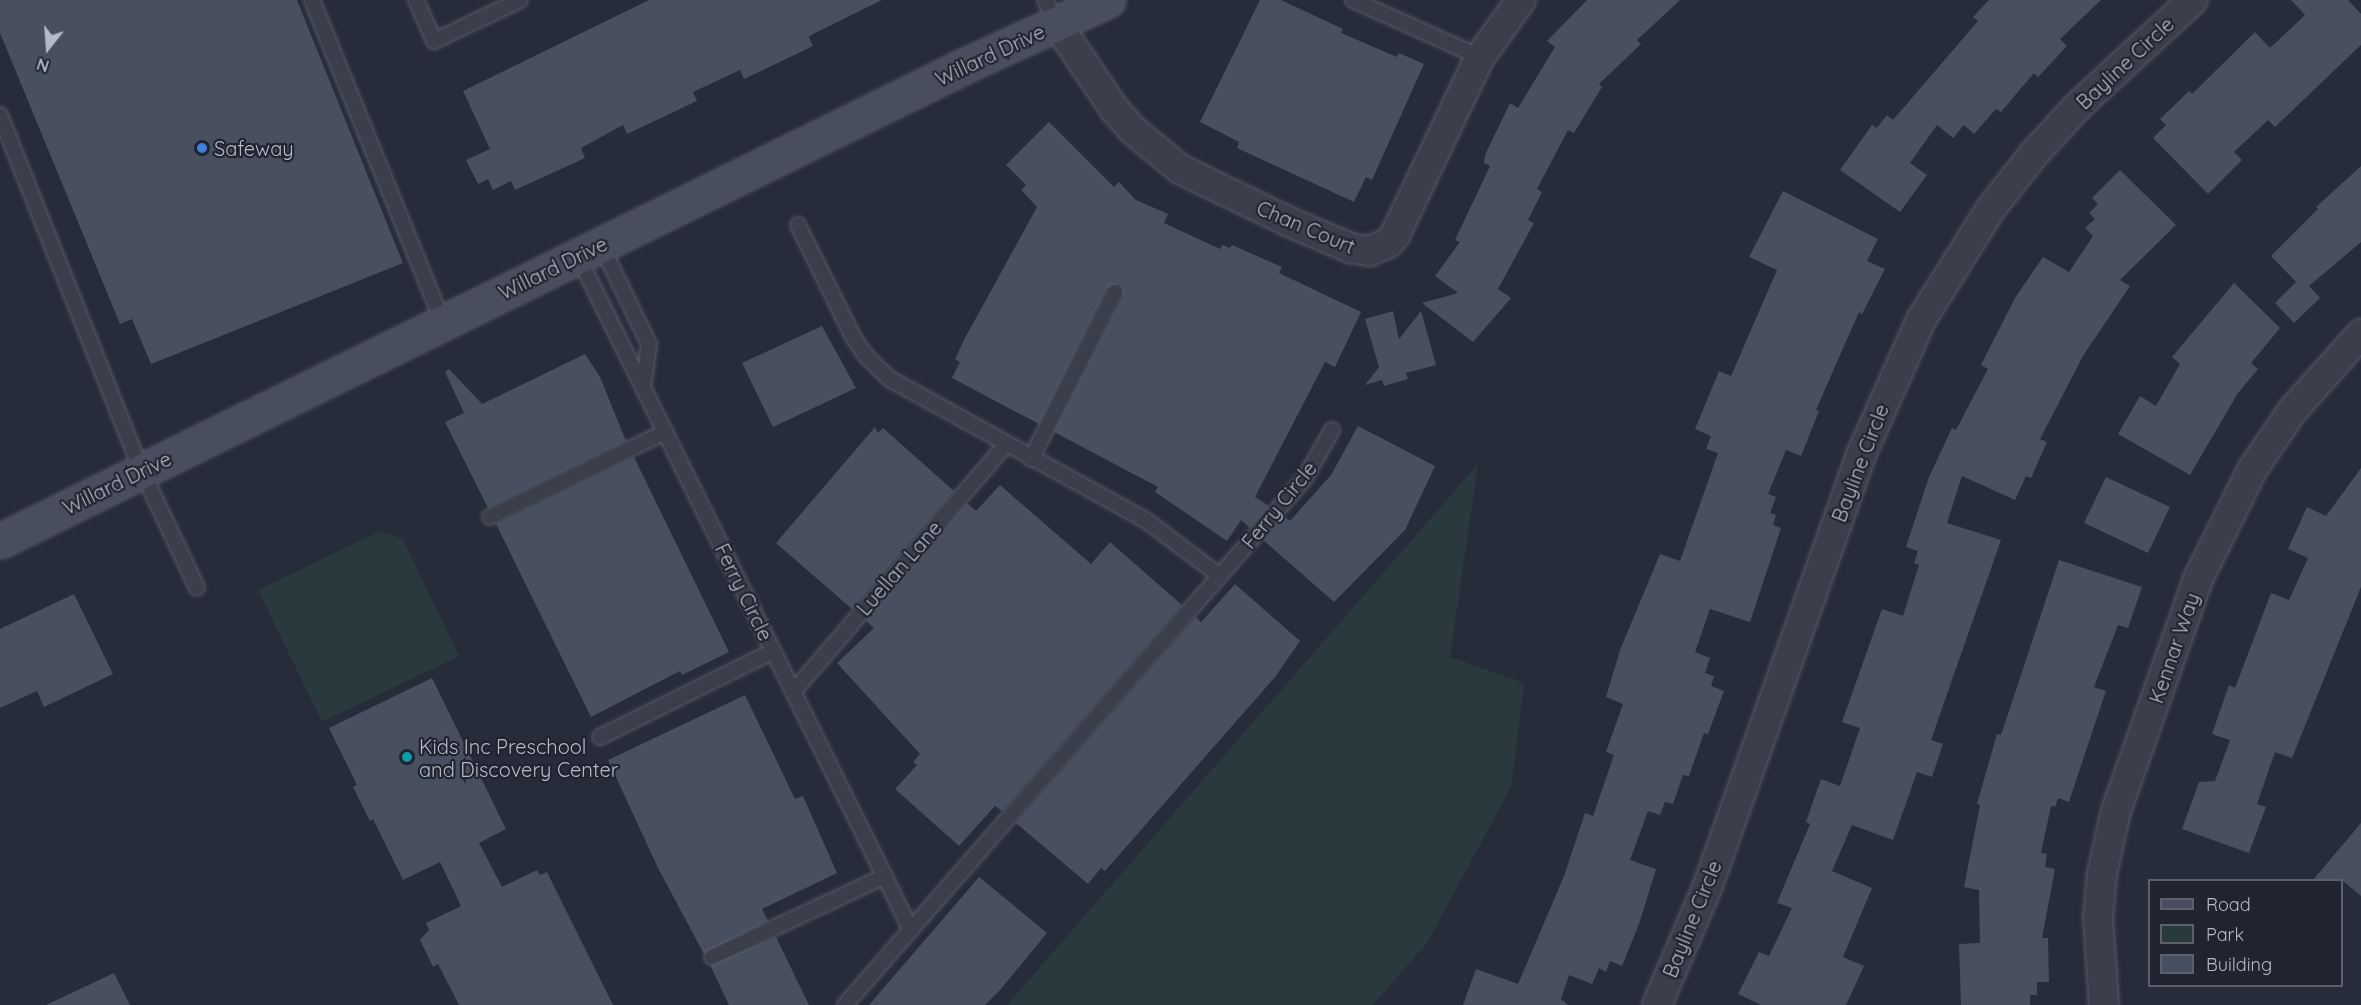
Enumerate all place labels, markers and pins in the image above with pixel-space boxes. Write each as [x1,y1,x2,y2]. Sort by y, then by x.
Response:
place label: Safeway [214,136,294,160]
marker: Safeway [195,141,209,155]
place label: Kids Inc Preschool and Discovery Center [419,734,619,781]
marker: Kids Inc Preschool and Discovery Center [400,750,414,764]

